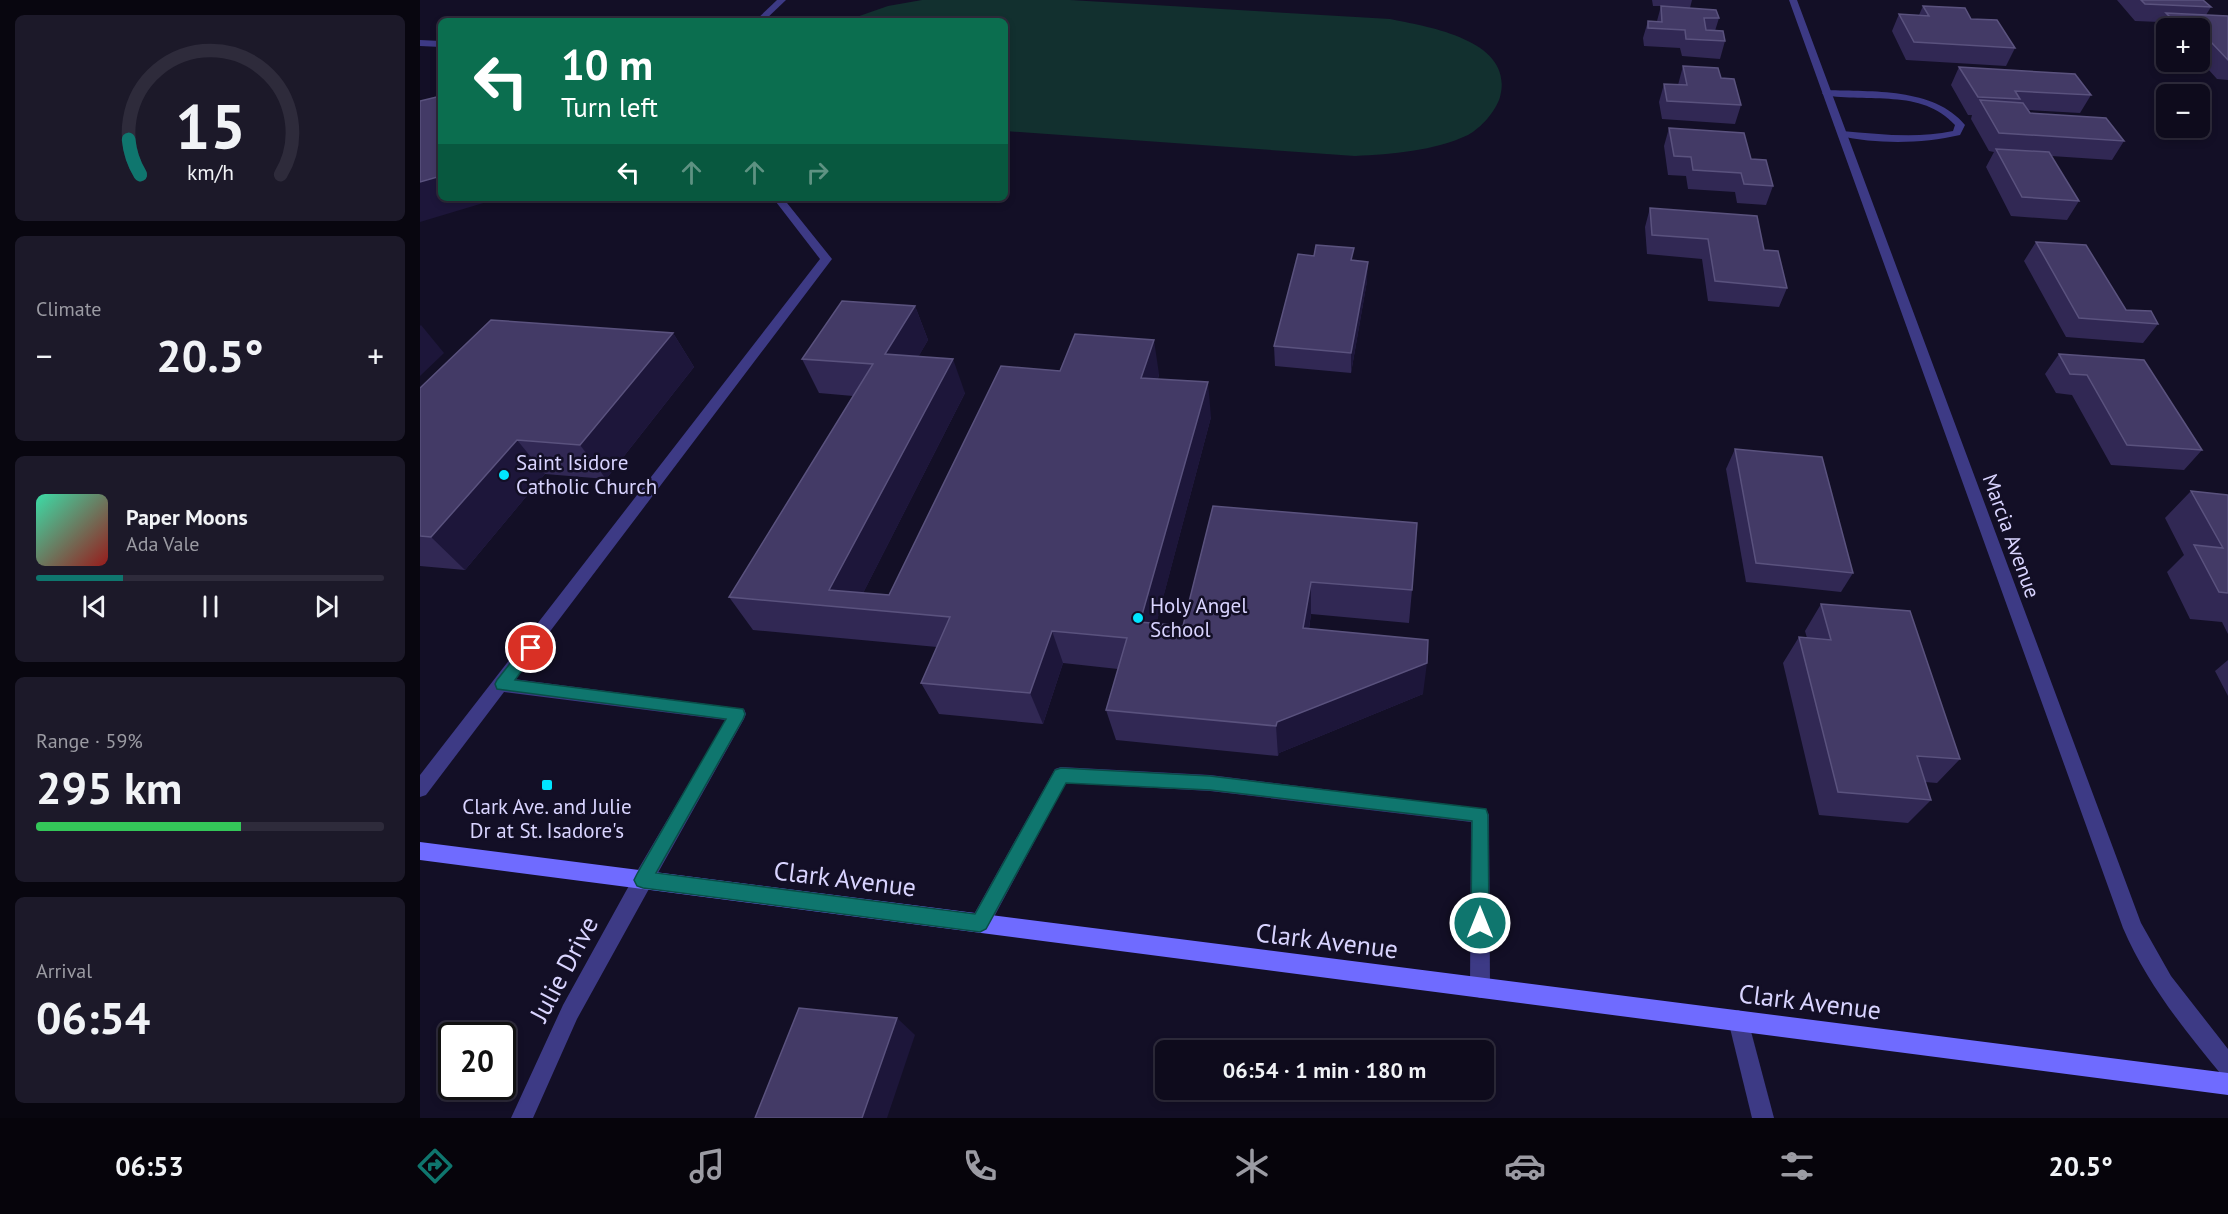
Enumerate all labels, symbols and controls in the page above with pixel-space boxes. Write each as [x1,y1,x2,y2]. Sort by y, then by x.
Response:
map controls [2156,18,2210,138]
button: + [2156,18,2210,72]
text: 10 m [561,37,653,92]
icon: left [462,42,540,120]
button: − [2156,84,2210,138]
text: 15 [175,85,245,166]
text: Turn left [561,90,658,124]
icon: left [612,156,645,189]
icon: ahead [675,156,708,189]
icon: ahead [738,156,771,189]
icon: right [801,156,834,189]
text: km/h [186,158,233,186]
text: Climate [36,296,102,322]
text: 20.5° [156,326,264,384]
text: − [36,334,53,377]
text: + [367,334,384,377]
place label: Saint Isidore Catholic Church [516,449,657,500]
marker: Saint Isidore Catholic Church [497,468,511,482]
street label: Marcia Avenue [1977,470,2046,602]
text: Paper Moons [126,503,248,531]
text: Ada Vale [126,531,199,557]
icon: previous [78,590,111,623]
icon: pause [194,590,227,623]
icon: next [310,590,343,623]
place label: Holy Angel School [1150,592,1247,643]
marker: Holy Angel School [1131,611,1145,625]
pin [505,622,556,673]
icon: arrive [514,631,547,664]
text: Range · 59% [36,728,143,754]
text: 295 km [36,758,182,816]
marker: Clark Ave. and Julie Dr at St. Isadore's [540,778,554,792]
place label: Clark Ave. and Julie Dr at St. Isadore's [462,793,632,844]
street label: Clark Avenue [772,853,918,904]
position arrow [1448,891,1512,955]
street label: Julie Drive [522,910,605,1028]
street label: Clark Avenue [1254,915,1400,966]
text: Arrival [36,958,92,984]
street label: Clark Avenue [1737,976,1883,1027]
text: 06:54 [36,988,150,1046]
speed limit sign: 20 [438,1022,516,1100]
text: 06:54 · 1 min · 180 m [1223,1056,1426,1084]
icon: directions [414,1145,456,1187]
icon: music [686,1145,728,1187]
icon: phone [959,1145,1001,1187]
icon: climate [1231,1145,1273,1187]
icon: car [1504,1145,1546,1187]
icon: filters [1776,1145,1818,1187]
text: 06:53 [115,1149,184,1183]
text: 20.5° [2048,1149,2113,1183]

